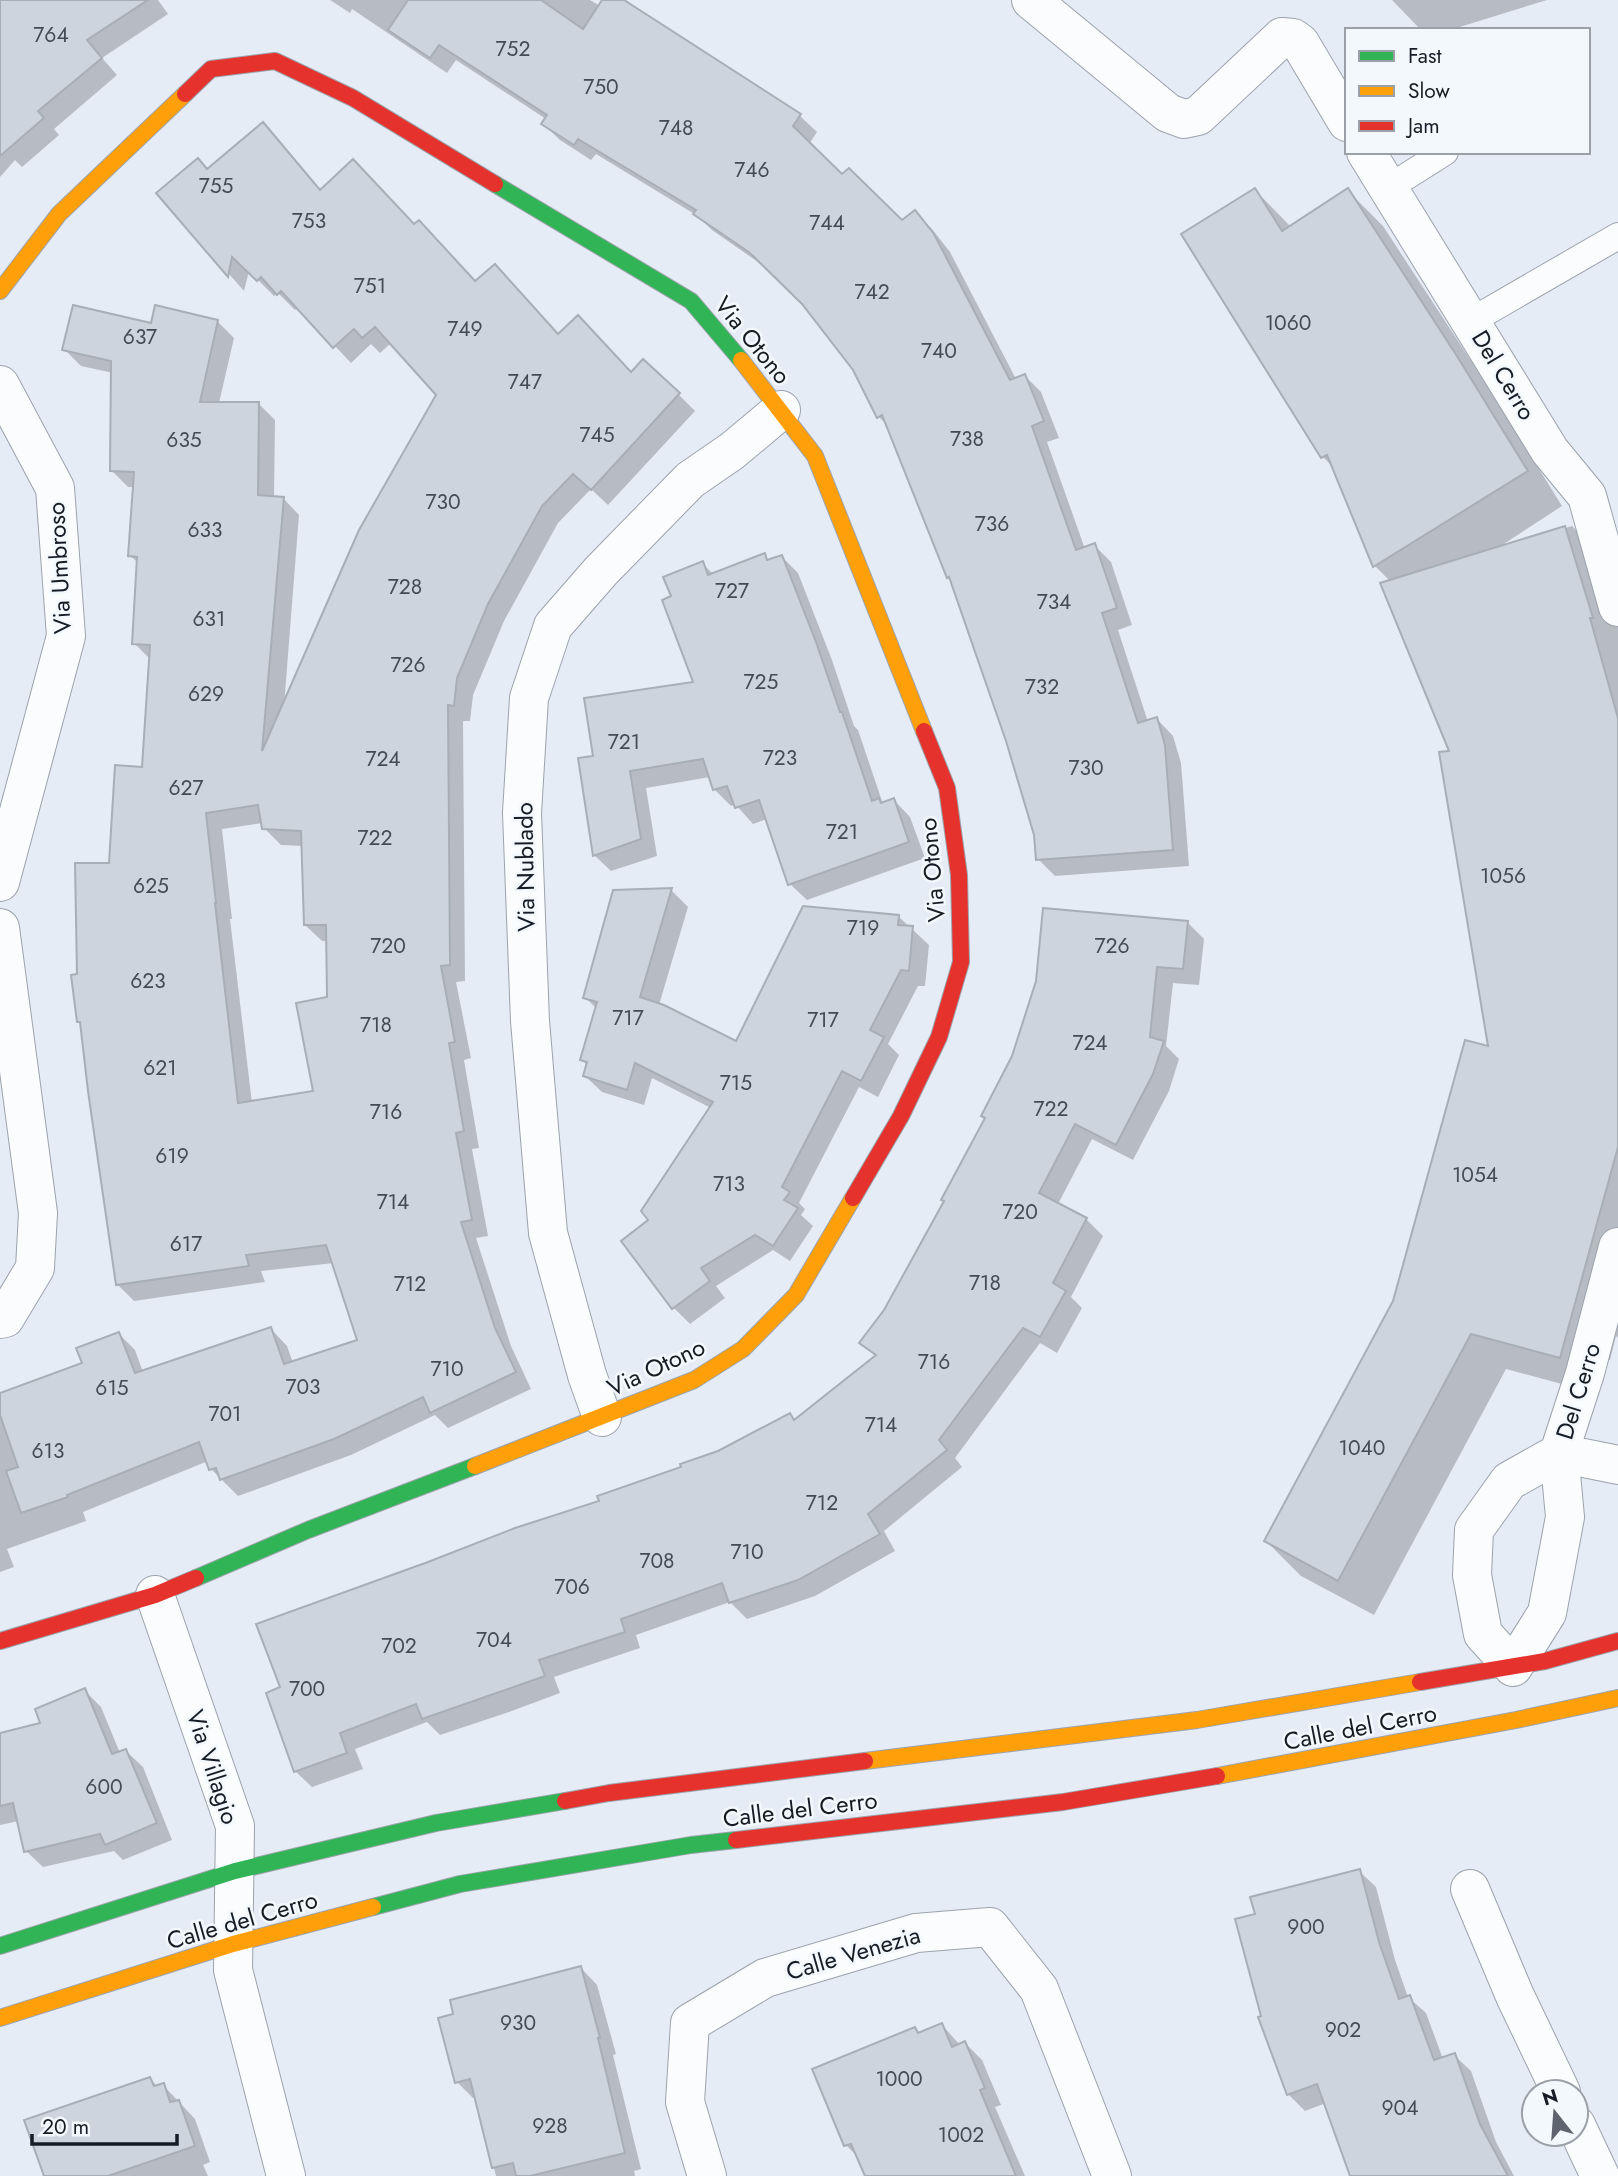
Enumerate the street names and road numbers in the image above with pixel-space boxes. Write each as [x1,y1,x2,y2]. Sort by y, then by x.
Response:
street label: Via Otono [707,288,799,392]
street label: Del Cerro [1463,323,1545,427]
street label: Via Umbroso [38,501,80,635]
street label: Via Nublado [506,802,544,932]
street label: Via Otono [910,816,954,924]
street label: Via Otono [601,1329,711,1405]
street label: Del Cerro [1547,1338,1609,1444]
street label: Calle del Cerro [1280,1695,1440,1759]
street label: Via Villagio [178,1705,248,1829]
street label: Calle del Cerro [721,1782,879,1836]
street label: Calle del Cerro [163,1882,321,1958]
street label: Calle Venezia [782,1917,924,1989]

